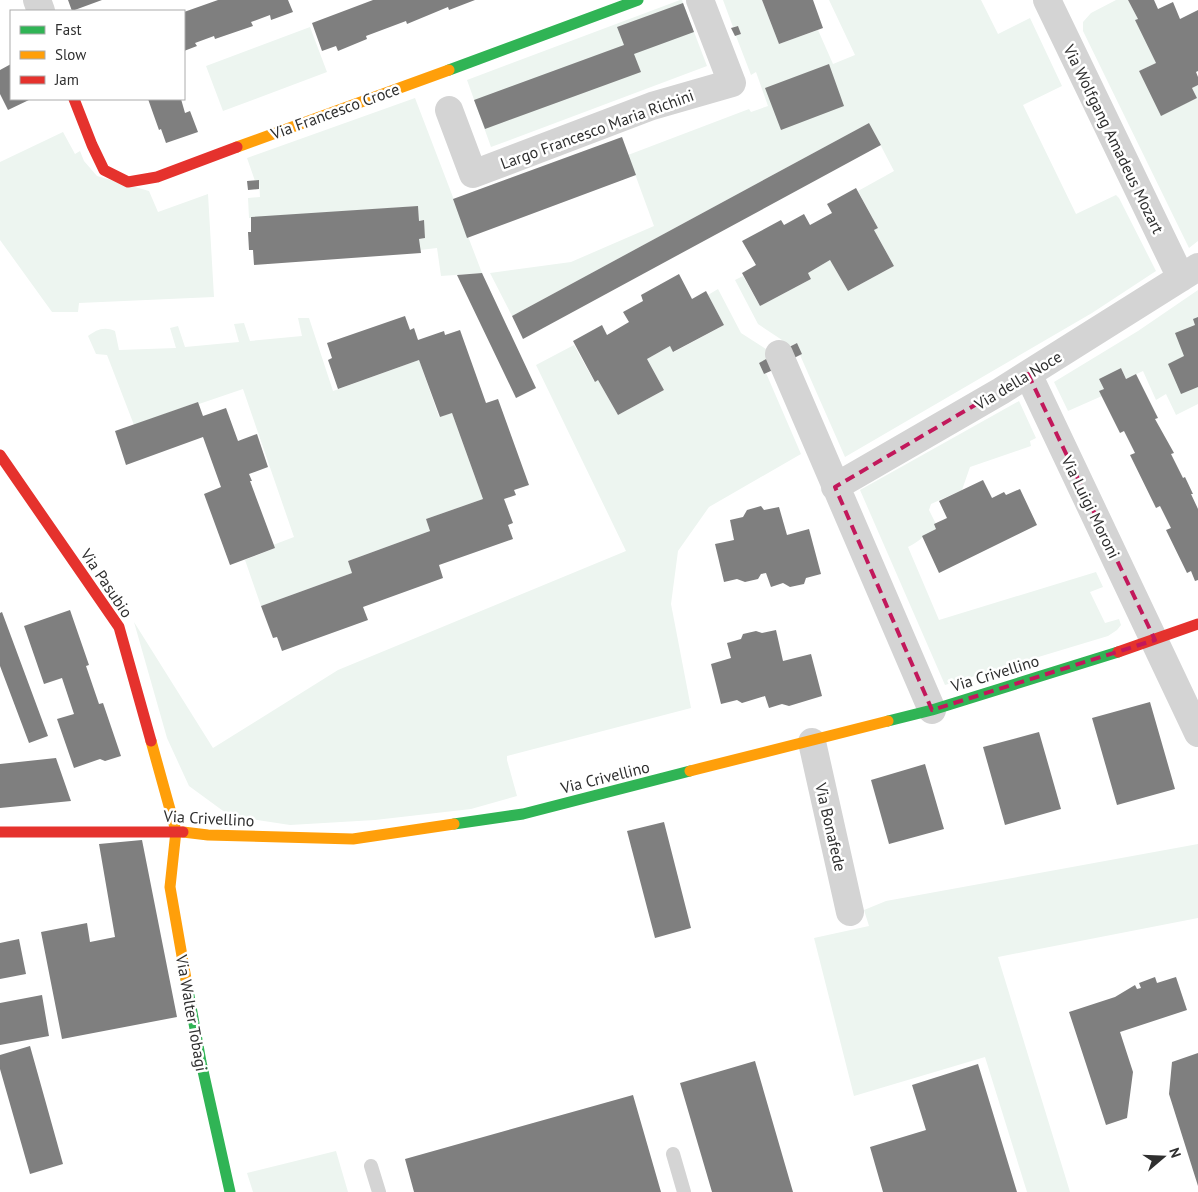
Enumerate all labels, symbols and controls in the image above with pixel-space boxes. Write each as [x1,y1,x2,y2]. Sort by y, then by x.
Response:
legend [10,10,185,100]
text: Fast [55,20,82,39]
street label: Via Wolfgang Amadeus Mozart [1059,40,1169,237]
text: Slow [55,45,86,64]
text: Jam [54,70,79,89]
street label: Via Francesco Croce [267,78,402,144]
street label: Largo Francesco Maria Richini [498,85,696,173]
street label: Via della Noce [970,346,1065,414]
street label: Via Luigi Moroni [1057,451,1125,562]
street label: Via Pasubio [76,544,137,621]
street label: Via Crivellino [948,650,1041,696]
street label: Via Crivellino [558,756,651,798]
street label: Via Bonafede [811,780,851,873]
street label: Via Crivellino [162,806,255,830]
street label: Via Walter Tobagi [172,952,212,1073]
north arrow [1138,1132,1188,1182]
text: N [1165,1145,1185,1160]

